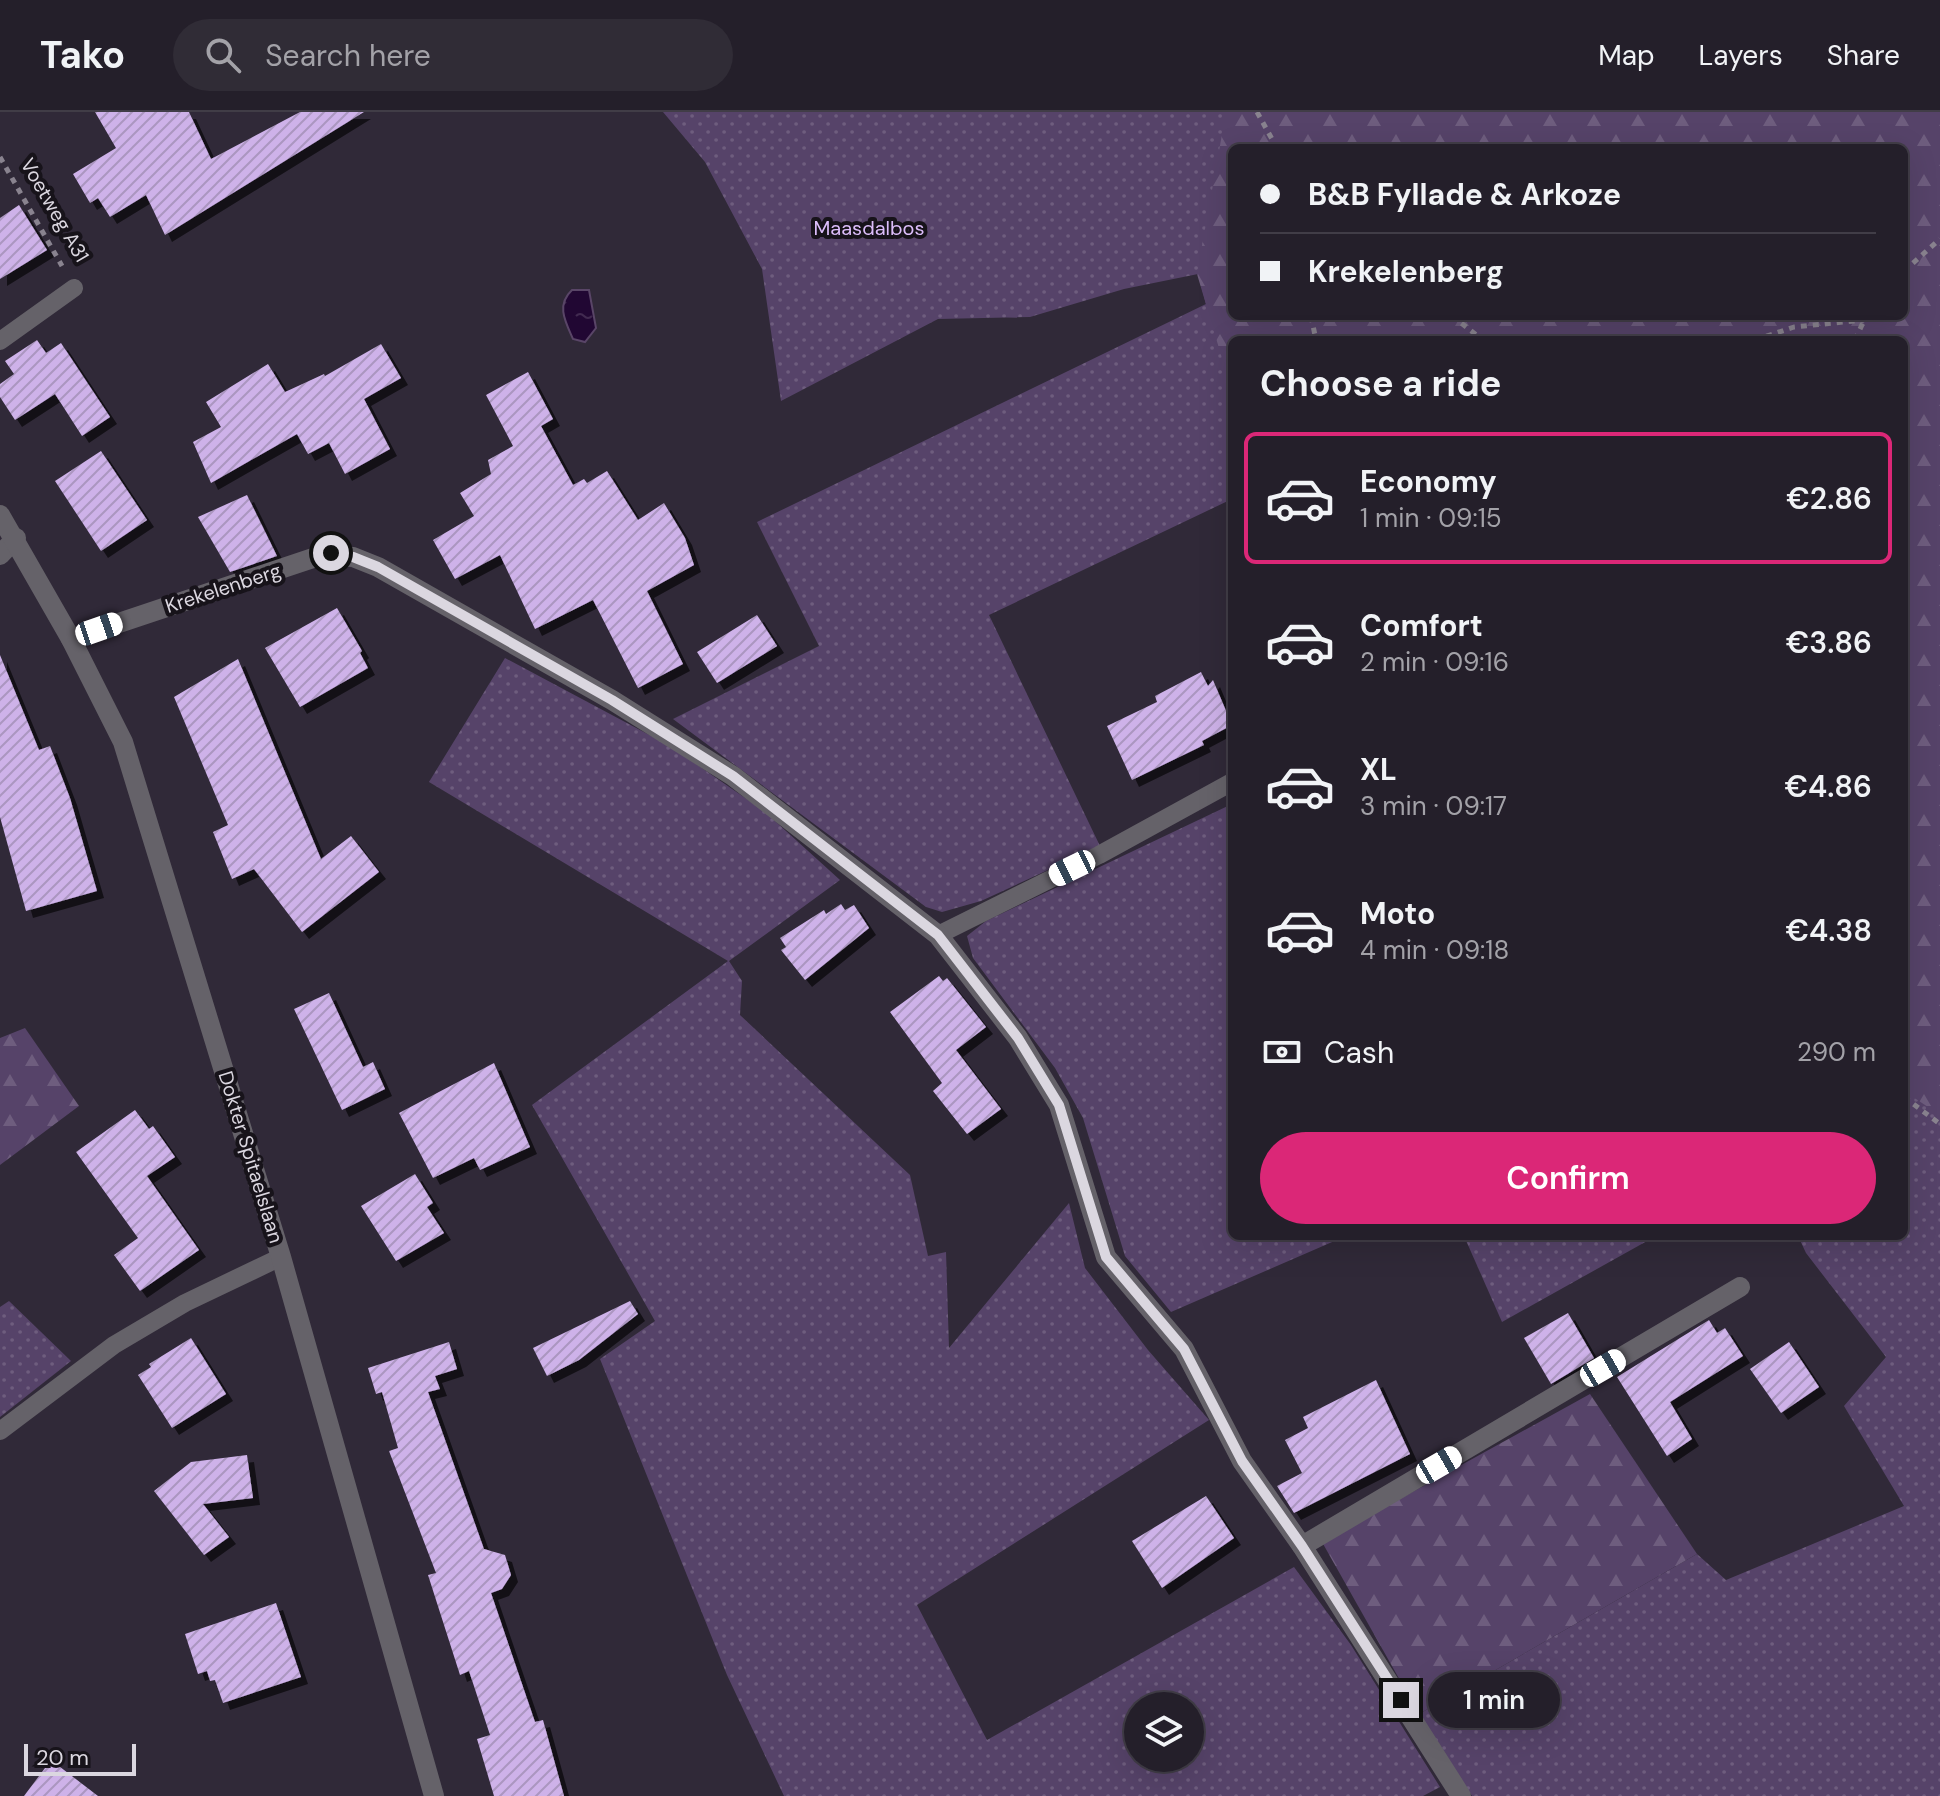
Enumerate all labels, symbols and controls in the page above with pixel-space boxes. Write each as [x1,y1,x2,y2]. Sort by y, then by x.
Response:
search box [173,19,733,91]
text: Tako [40,30,125,80]
icon: search [201,33,245,77]
text: Search here [265,36,431,75]
text: Map [1598,37,1655,74]
text: Layers [1699,37,1783,74]
text: Share [1827,37,1900,74]
street label: Voetweg A31 [15,153,95,267]
text: B&B Fyllade & Arkoze [1308,175,1621,214]
park label: Maasdalbos [814,215,924,241]
text: Krekelenberg [1308,252,1504,291]
text: Choose a ride [1260,360,1501,407]
icon: car [1264,462,1336,534]
text: Economy [1360,462,1497,501]
text: €2.86 [1786,479,1872,518]
text: 1 min · 09:15 [1360,501,1502,535]
route start [313,535,349,571]
street label: Krekelenberg [162,557,284,619]
icon: car [1264,606,1336,678]
text: Comfort [1360,606,1483,645]
car [72,610,126,648]
text: €3.86 [1786,623,1872,662]
text: 2 min · 09:16 [1360,645,1509,679]
icon: car [1264,750,1336,822]
text: XL [1360,750,1397,789]
text: €4.86 [1785,767,1872,806]
text: 3 min · 09:17 [1360,789,1507,823]
car [1045,847,1099,889]
icon: car [1264,894,1336,966]
text: Moto [1360,894,1435,933]
text: €4.38 [1786,911,1872,950]
text: 4 min · 09:18 [1360,933,1509,967]
icon: cash [1260,1030,1304,1074]
text: Cash [1324,1033,1394,1072]
text: 290 m [1797,1035,1876,1069]
street label: Dokter Spitaelslaan [212,1068,290,1246]
button: Confirm [1260,1132,1876,1224]
car [1576,1346,1630,1390]
car [1412,1443,1466,1487]
callout: 1 min [1429,1672,1561,1728]
route end [1383,1682,1419,1718]
text: 1 min [1463,1683,1525,1717]
map controls [1124,1692,1204,1772]
button: layers [1124,1692,1204,1772]
scale bar [24,1740,136,1776]
text: 20 m [36,1743,89,1772]

